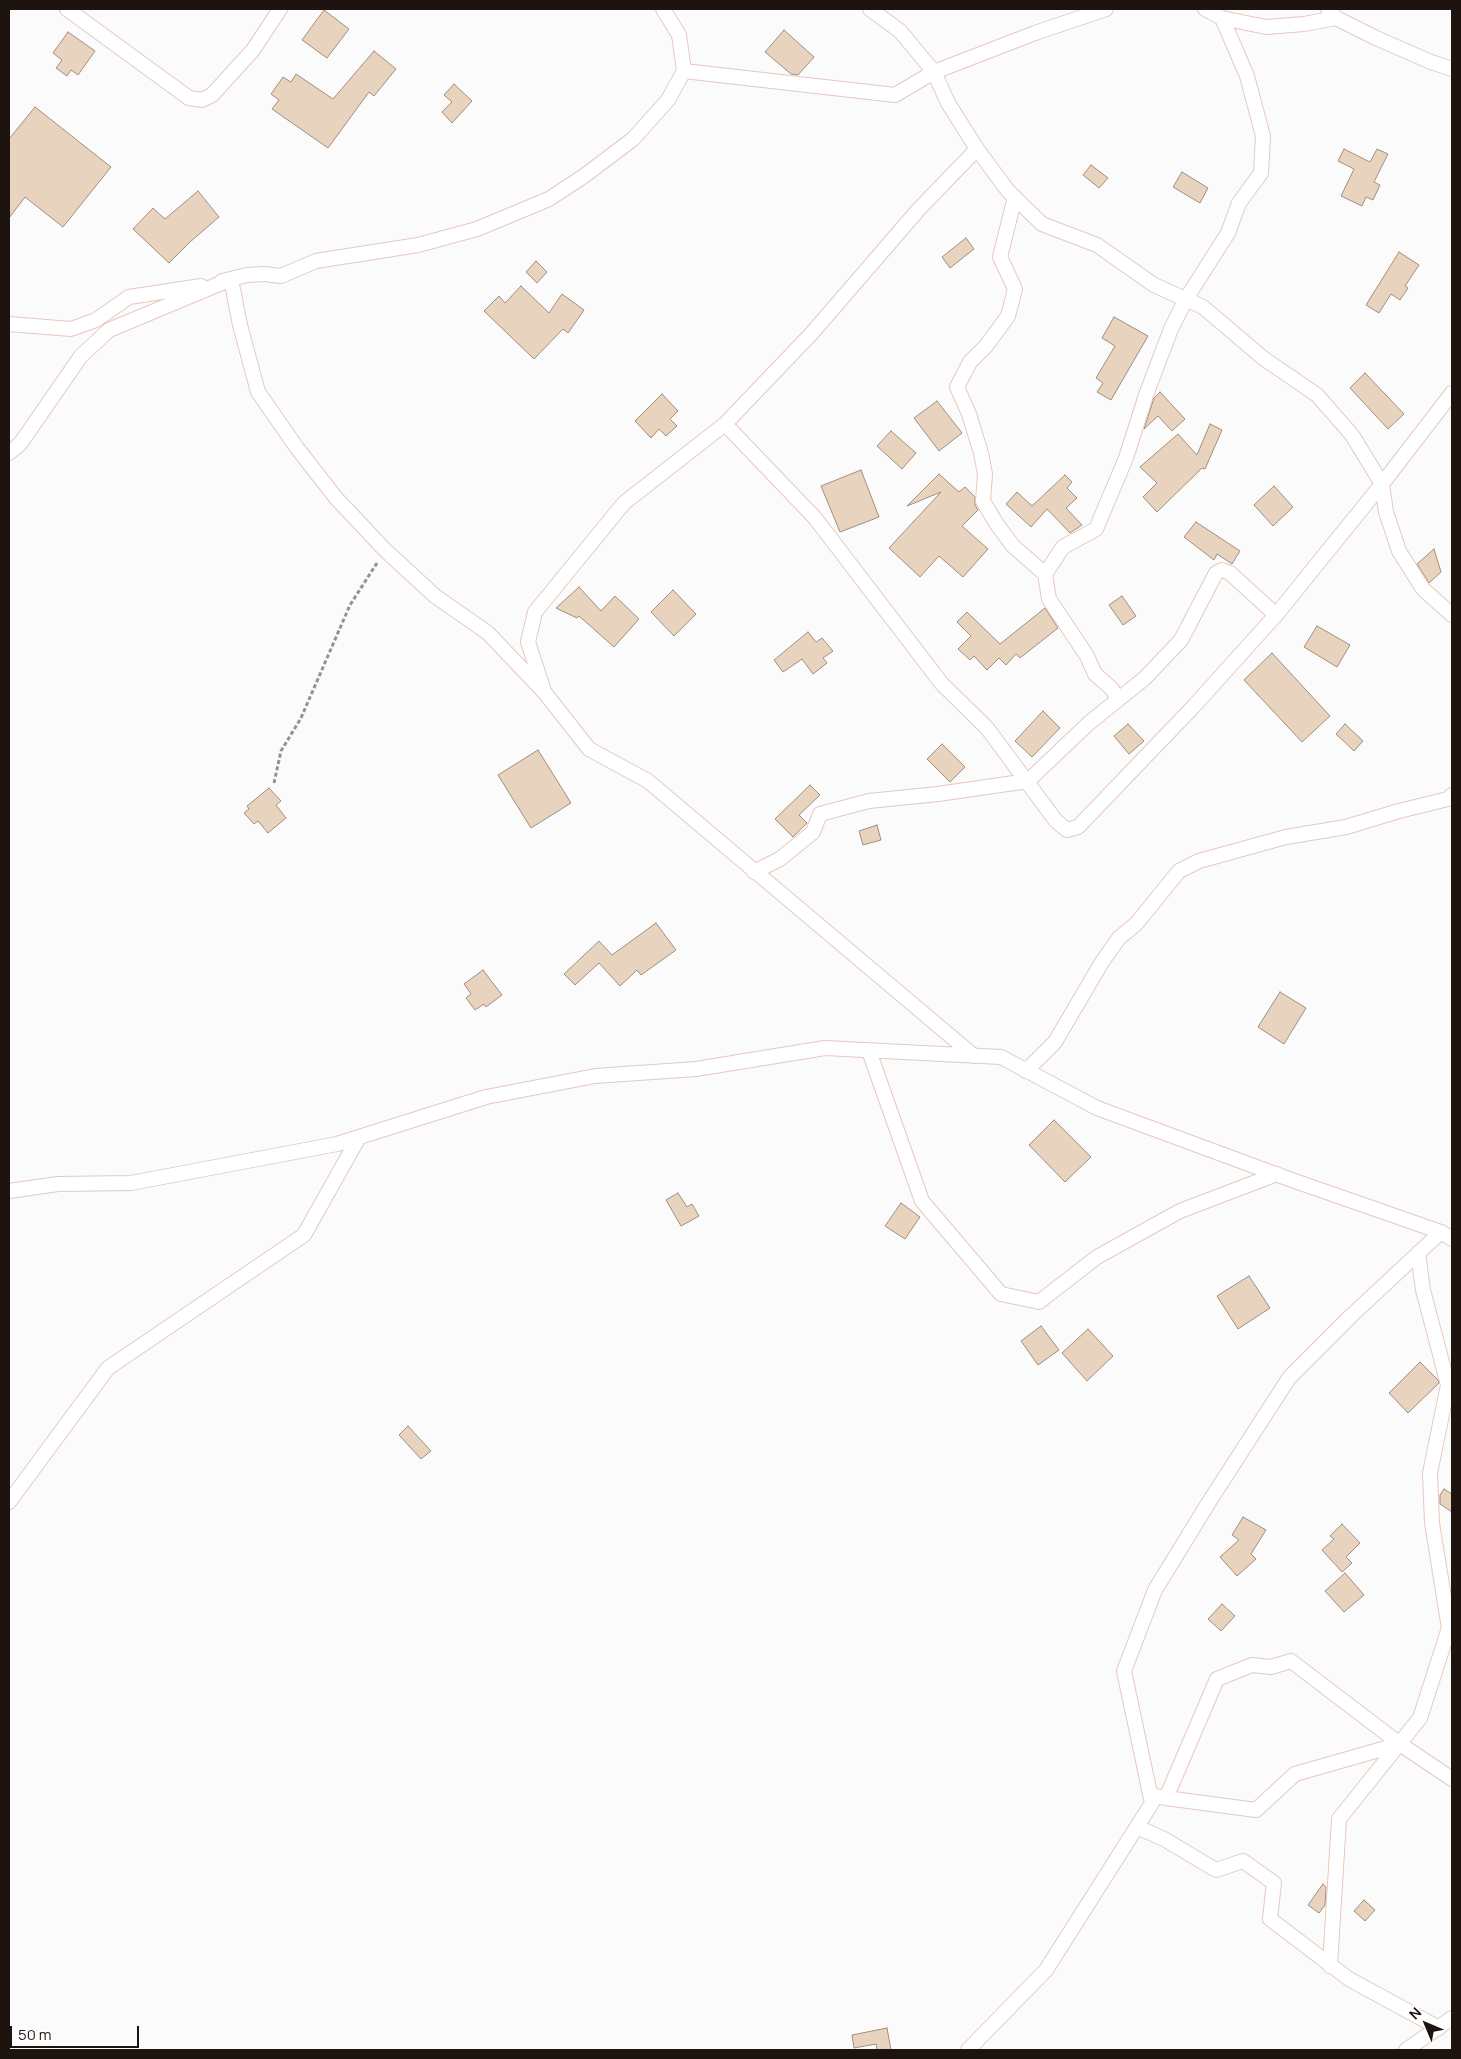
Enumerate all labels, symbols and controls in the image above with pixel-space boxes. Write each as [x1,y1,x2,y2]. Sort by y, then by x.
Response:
north arrow [1401,1999,1451,2049]
text: N [1405,2003,1425,2023]
scale bar [12,2016,141,2048]
text: 50 m [18,2024,52,2045]

